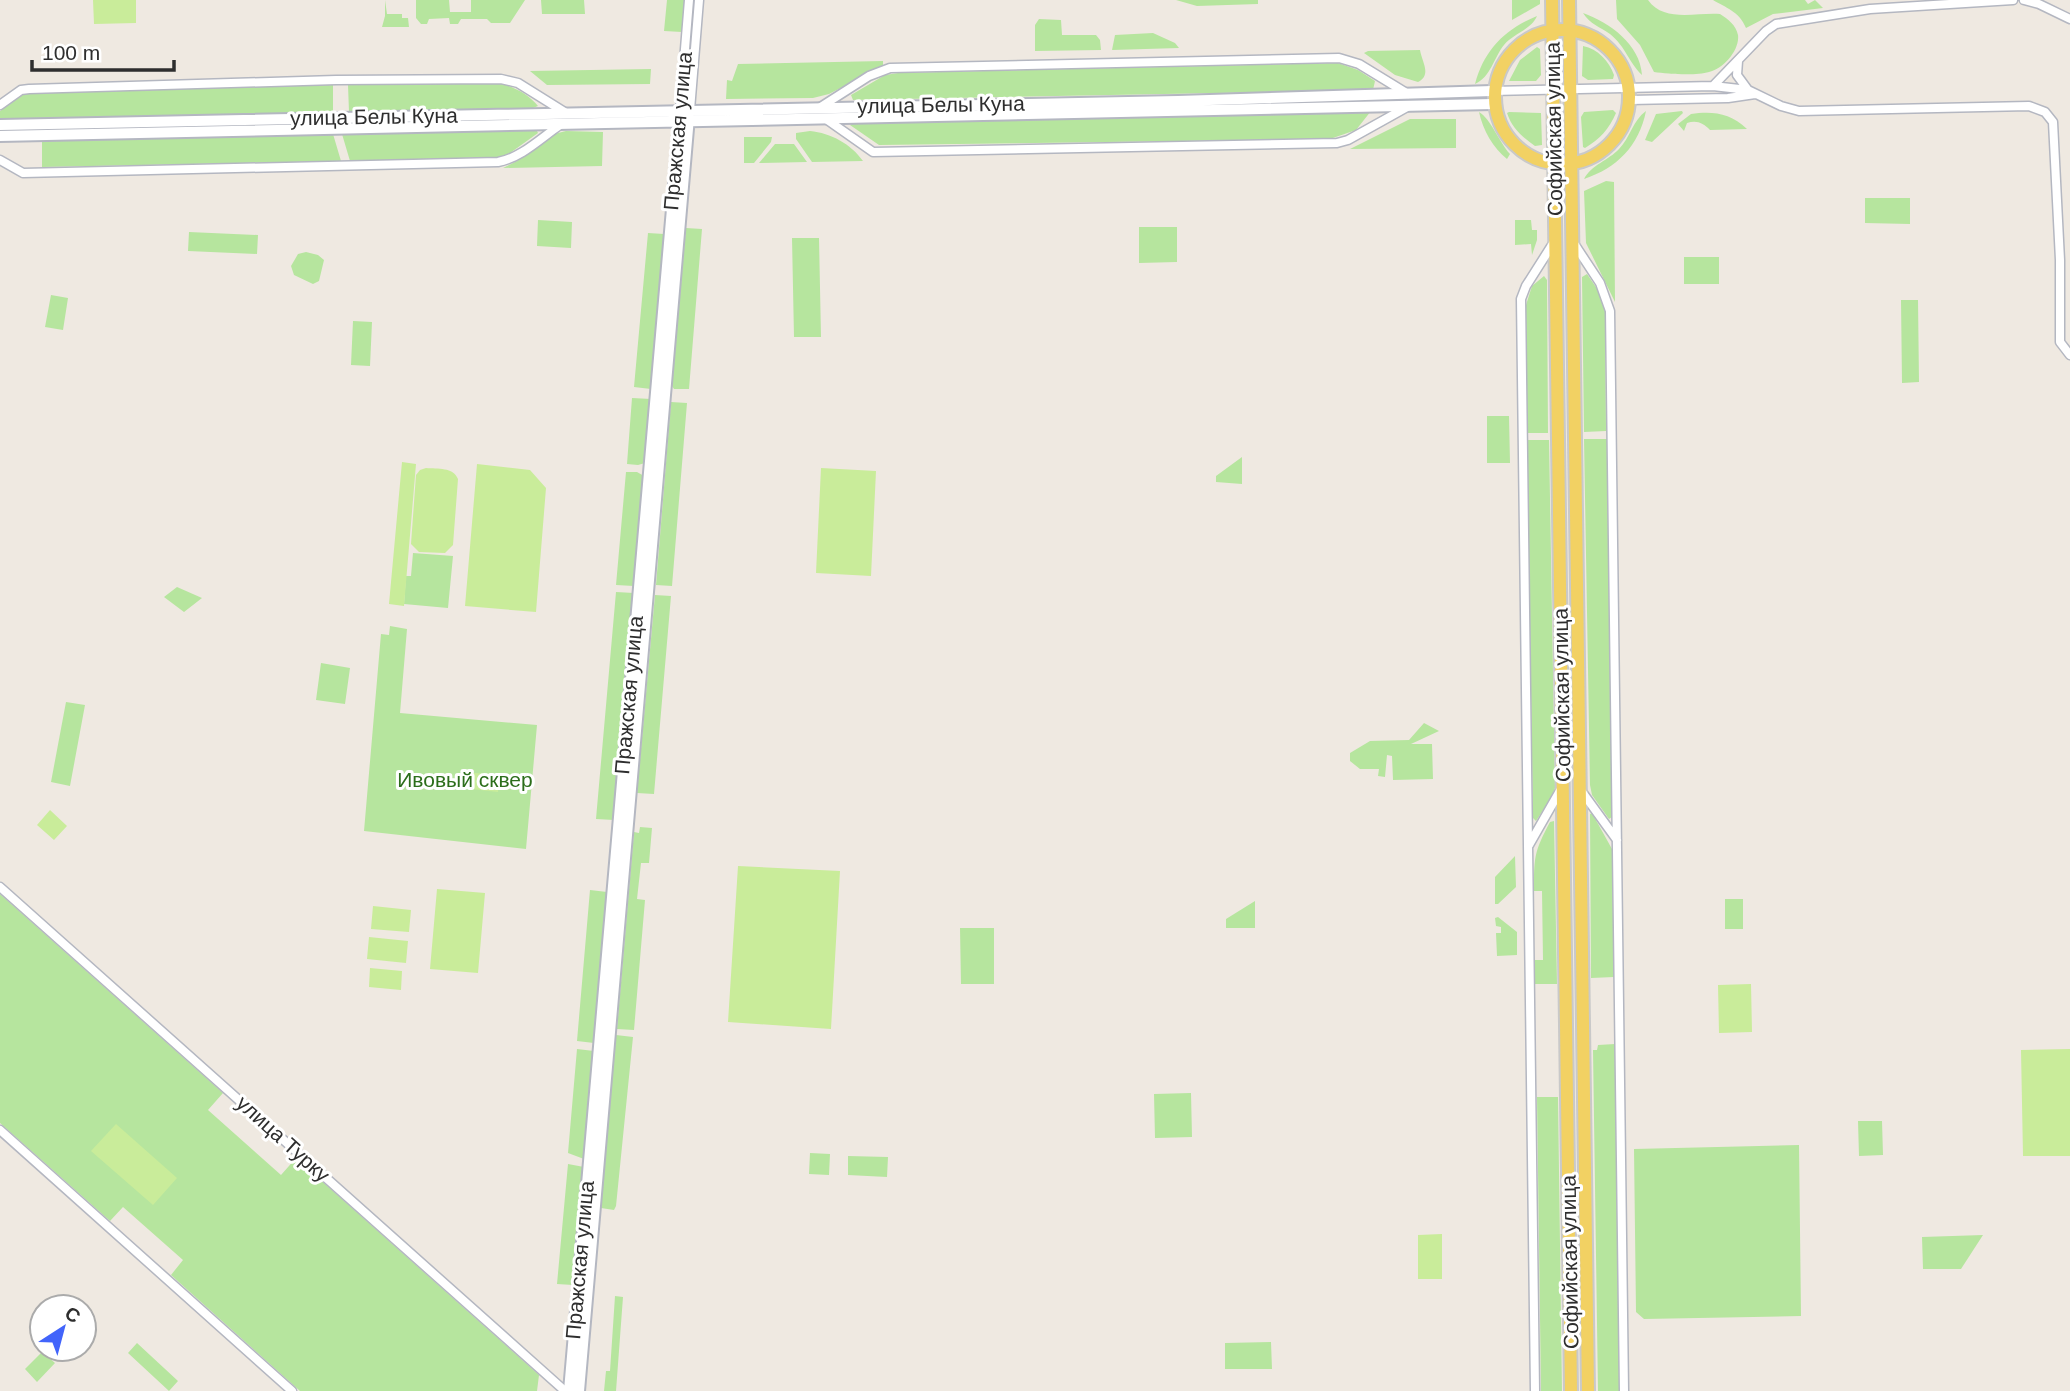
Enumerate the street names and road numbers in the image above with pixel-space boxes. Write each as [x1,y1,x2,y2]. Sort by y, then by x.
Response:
street label: Софийская улица [1540,41,1567,216]
street label: Пражская улица [659,50,696,211]
street label: улица Белы Куна [857,92,1025,117]
street label: улица Белы Куна [290,104,458,129]
street label: Софийская улица [1548,607,1575,782]
street label: Пражская улица [610,614,647,775]
street label: улица Турку [232,1091,335,1187]
street label: Софийская улица [1556,1174,1583,1349]
street label: Пражская улица [561,1179,598,1340]

